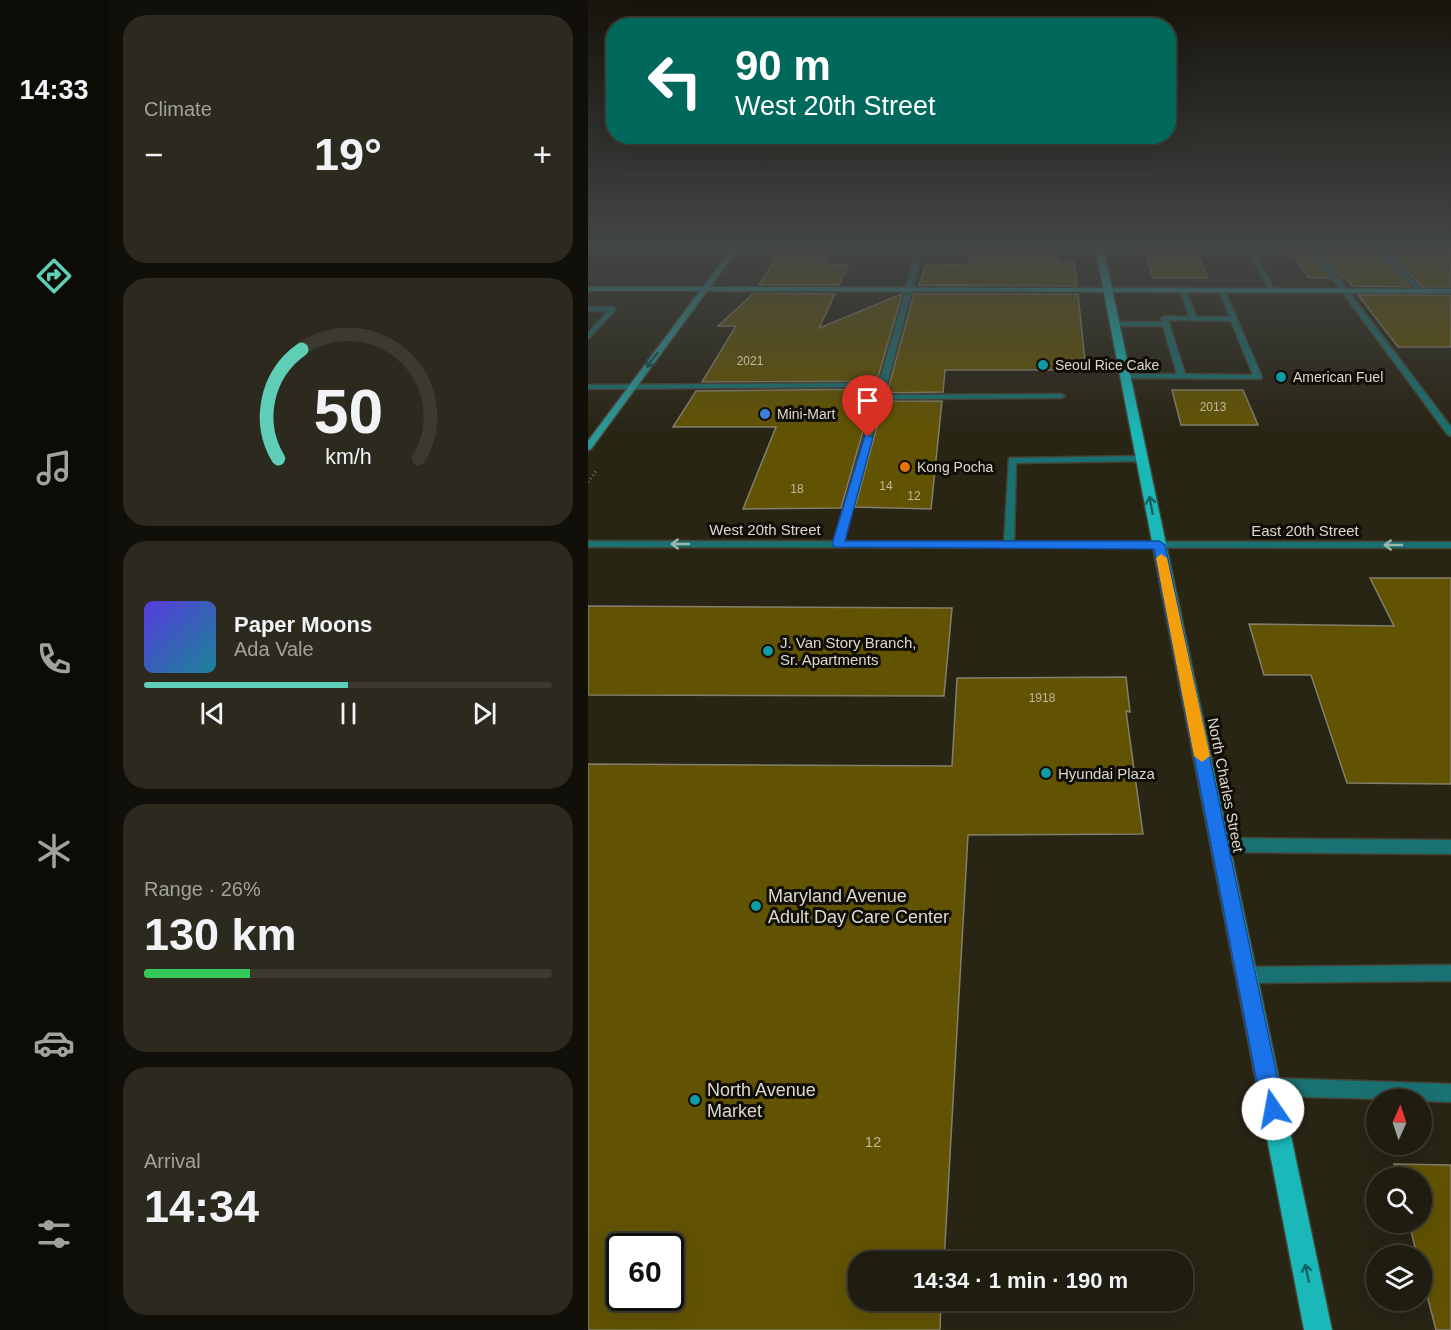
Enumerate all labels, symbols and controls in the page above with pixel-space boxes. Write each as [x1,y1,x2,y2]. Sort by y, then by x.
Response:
icon: left [636,42,714,120]
text: 90 m [735,42,831,89]
text: 14:33 [19,75,89,105]
text: West 20th Street [735,91,936,121]
text: Climate [144,98,212,120]
text: 19° [314,129,382,180]
text: − [144,136,163,173]
text: + [533,136,552,173]
icon: directions [33,255,75,297]
one-way arrow [645,352,658,368]
house number: 2021 [737,354,764,368]
place label: Seoul Rice Cake [1055,357,1159,373]
marker: Seoul Rice Cake [1036,358,1050,372]
place label: American Fuel [1293,369,1383,385]
marker: American Fuel [1274,370,1288,384]
pin [842,375,893,437]
text: 50 [313,377,383,446]
icon: arrive [851,384,884,417]
house number: 2013 [1200,400,1227,414]
place label: Mini-Mart [777,406,835,422]
marker: Mini-Mart [758,407,772,421]
text: km/h [325,445,371,469]
icon: music [33,447,75,489]
place label: Kong Pocha [917,459,993,475]
marker: Kong Pocha [898,460,912,474]
house number: 14 [879,479,893,493]
house number: 18 [790,482,804,496]
house number: 12 [907,489,921,503]
one-way arrow [1145,496,1156,516]
street label: West 20th Street [709,521,822,538]
street label: East 20th Street [1251,522,1360,539]
one-way arrow [671,538,691,550]
one-way arrow [1383,539,1403,551]
text: Paper Moons [234,612,372,637]
place label: J. Van Story Branch, Sr. Apartments [780,634,916,668]
icon: phone [33,638,75,680]
text: Ada Vale [234,638,314,660]
marker: J. Van Story Branch, Sr. Apartments [761,644,775,658]
house number: 1918 [1029,691,1056,705]
icon: previous [196,697,229,730]
icon: pause [332,697,365,730]
icon: next [468,697,501,730]
street label: North Charles Street [1205,716,1248,855]
place label: Hyundai Plaza [1058,765,1155,782]
marker: Hyundai Plaza [1039,766,1053,780]
icon: climate [33,830,75,872]
text: Range · 26% [144,878,261,900]
place label: Maryland Avenue Adult Day Care Center [768,886,949,927]
marker: Maryland Avenue Adult Day Care Center [749,899,763,913]
text: 130 km [144,909,297,960]
icon: car [33,1022,75,1064]
position arrow [1241,1077,1305,1141]
place label: North Avenue Market [707,1080,816,1121]
north arrow [1366,1089,1432,1155]
map controls [1366,1089,1432,1311]
marker: North Avenue Market [688,1093,702,1107]
house number: 12 [865,1133,881,1150]
text: Arrival [144,1150,201,1172]
button: search [1366,1167,1432,1233]
text: 14:34 [144,1181,259,1232]
icon: filters [33,1213,75,1255]
speed limit sign: 60 [606,1233,684,1311]
button: layers [1366,1245,1432,1311]
one-way arrow [1300,1263,1312,1282]
text: 14:34 · 1 min · 190 m [913,1268,1128,1293]

